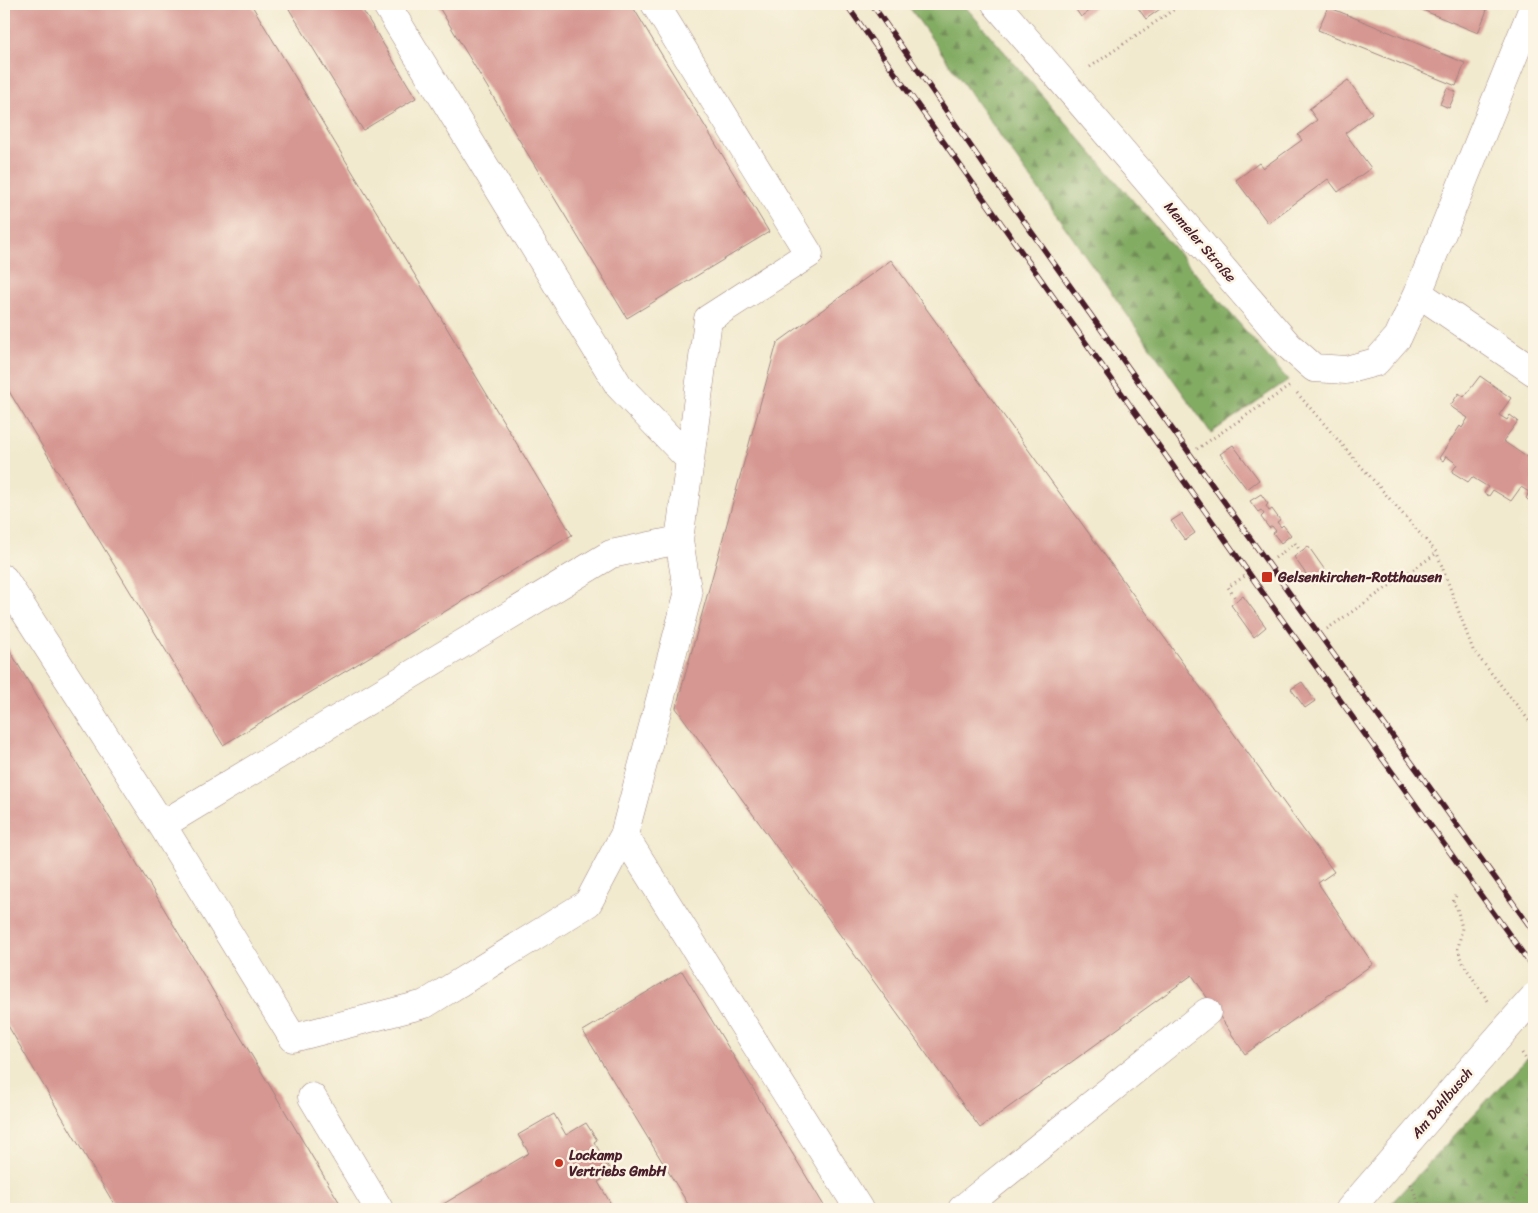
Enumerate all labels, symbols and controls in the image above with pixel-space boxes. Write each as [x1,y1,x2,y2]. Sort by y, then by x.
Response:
street label: Memeler Straße [1157,196,1243,288]
place label: Gelsenkirchen-Rotthausen [1277,565,1442,590]
marker: Gelsenkirchen-Rotthausen [1260,570,1274,584]
street label: Am Dahlbusch [1404,1062,1479,1145]
place label: Lockamp Vertriebs GmbH [569,1143,668,1184]
marker: Lockamp Vertriebs GmbH [553,1157,565,1169]

